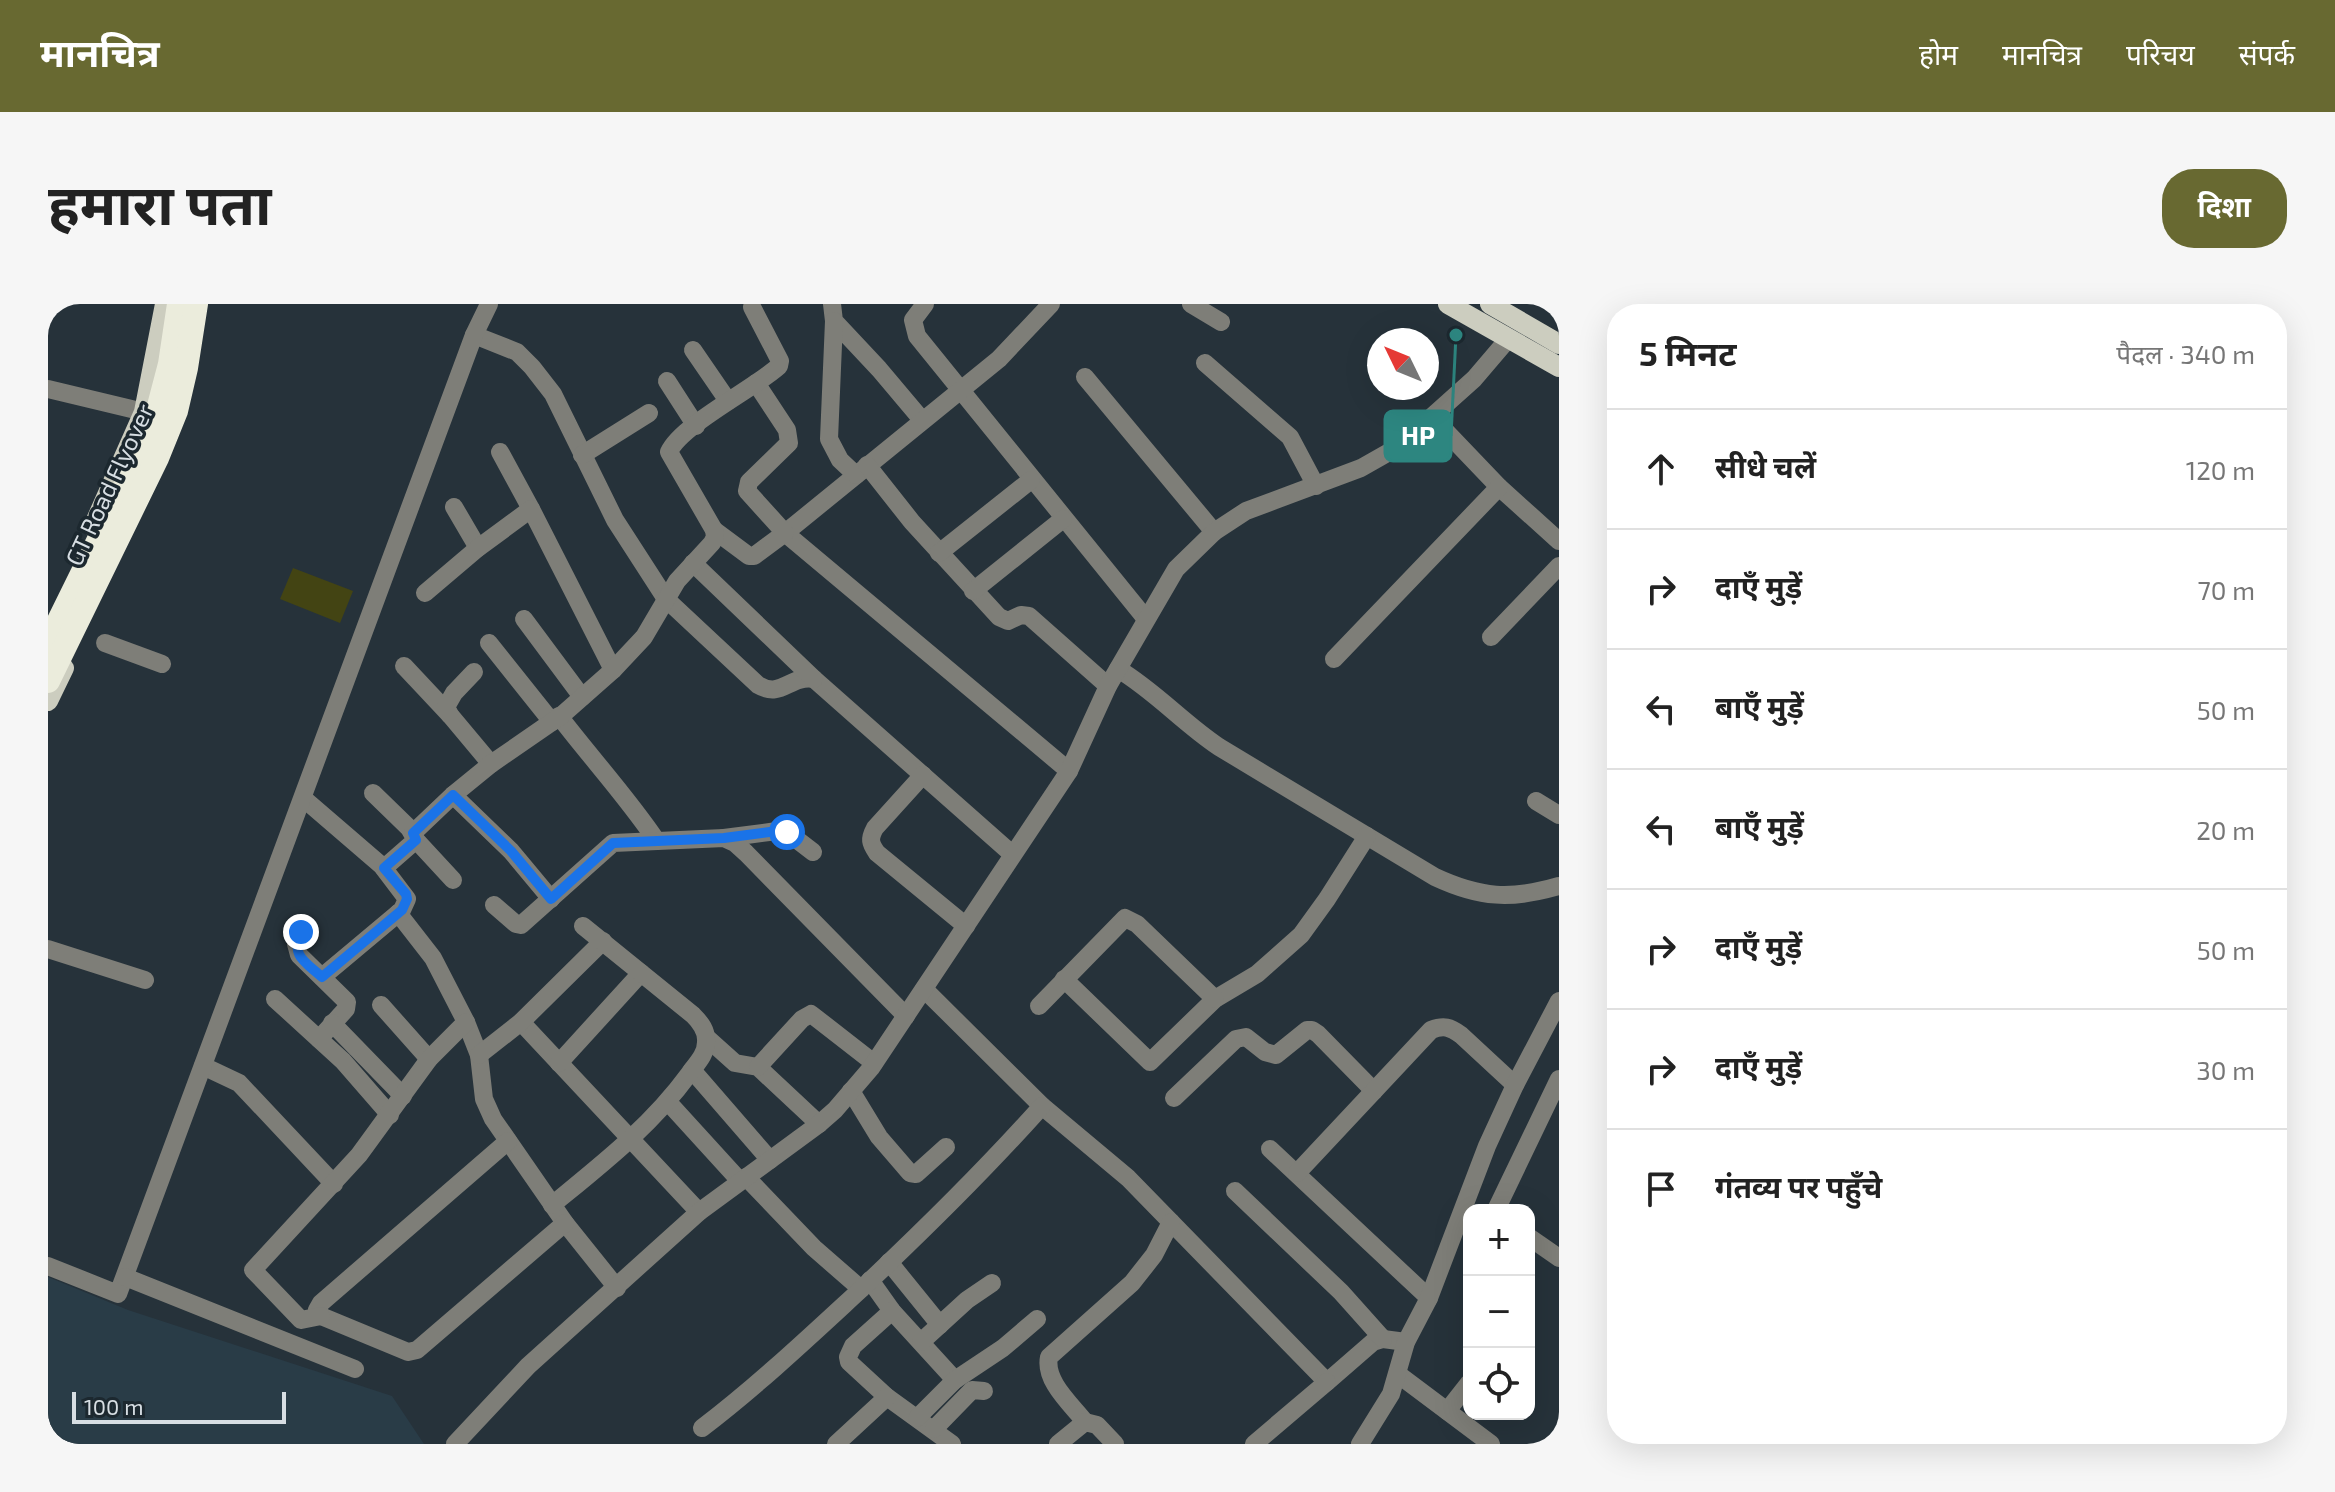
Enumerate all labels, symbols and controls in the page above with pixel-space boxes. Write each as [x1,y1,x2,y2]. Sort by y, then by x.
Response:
text: मानचित्र [40,29,160,75]
text: होम [1919,37,1958,71]
text: मानचित्र [2002,37,2082,71]
text: परिचय [2126,37,2195,71]
text: संपर्क [2239,37,2295,71]
text: हमारा पता [48,169,272,236]
button: दिशा [2162,169,2287,248]
north arrow [1367,328,1439,400]
text: 5 मिनट [1639,332,1736,373]
text: पैदल · 340 m [2116,338,2255,369]
street label: GT Road Flyover [59,399,159,570]
callout: HP [1385,411,1451,461]
text: HP [1401,419,1435,450]
icon: ahead [1639,447,1683,491]
text: सीधे चलें [1715,448,1816,484]
text: 120 m [2186,454,2255,485]
icon: right [1639,567,1683,611]
text: दाएँ मुड़ें [1715,568,1802,604]
text: 70 m [2197,574,2255,605]
icon: left [1639,687,1683,731]
text: बाएँ मुड़ें [1715,688,1804,724]
text: 50 m [2197,694,2255,725]
icon: left [1639,807,1683,851]
text: बाएँ मुड़ें [1715,808,1804,844]
route start [769,814,805,850]
text: 20 m [2196,814,2255,845]
route end [283,914,319,950]
icon: right [1639,927,1683,971]
text: दाएँ मुड़ें [1715,928,1802,964]
text: 50 m [2197,934,2255,965]
icon: right [1639,1047,1683,1091]
text: दाएँ मुड़ें [1715,1048,1802,1084]
text: 30 m [2196,1054,2255,1085]
icon: arrive [1639,1167,1683,1211]
text: गंतव्य पर पहुँचे [1715,1168,1882,1204]
map controls [1463,1204,1535,1420]
button: + [1463,1204,1535,1276]
button: − [1463,1276,1535,1348]
button: locate [1463,1348,1535,1420]
scale bar [72,1388,286,1424]
text: 100 m [84,1393,143,1419]

